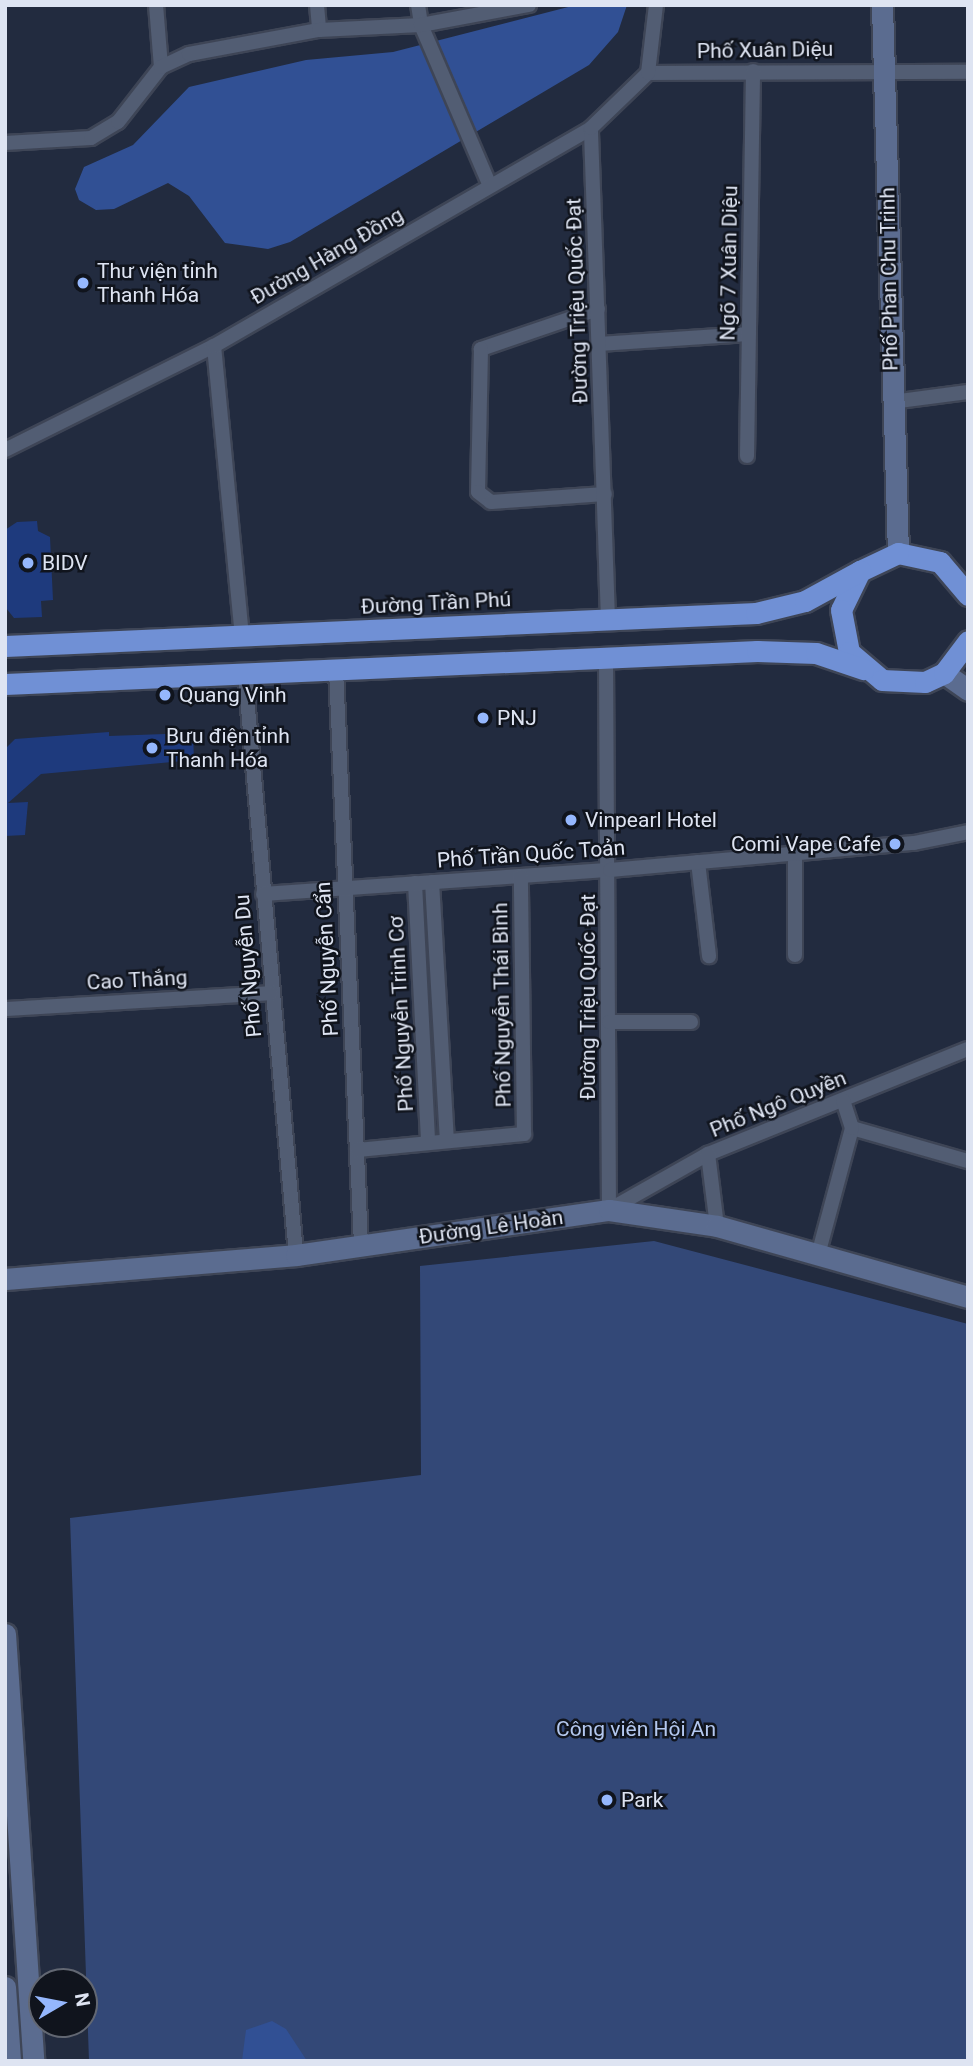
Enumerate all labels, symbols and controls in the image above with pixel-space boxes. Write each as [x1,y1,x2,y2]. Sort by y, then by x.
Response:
street label: Phố Xuân Diệu [697,36,833,64]
street label: Ngõ 7 Xuân Diệu [715,185,743,341]
street label: Phố Phan Chu Trinh [875,187,903,371]
street label: Đường Triệu Quốc Đạt [561,198,593,404]
street label: Đường Hàng Đồng [246,202,408,310]
place label: Thư viện tỉnh Thanh Hóa [97,258,218,308]
marker: Thư viện tỉnh Thanh Hóa [75,275,91,291]
place label: BIDV [42,550,88,576]
marker: BIDV [20,555,36,571]
street label: Đường Trần Phú [360,586,512,620]
place label: Quang Vinh [179,682,287,708]
marker: Quang Vinh [157,687,173,703]
place label: PNJ [497,705,537,731]
marker: PNJ [475,710,491,726]
place label: Bưu điện tỉnh Thanh Hóa [166,723,290,773]
marker: Bưu điện tỉnh Thanh Hóa [144,740,160,756]
place label: Vinpearl Hotel [585,807,717,833]
marker: Vinpearl Hotel [563,812,579,828]
place label: Comi Vape Cafe [731,831,881,857]
street label: Phố Trần Quốc Toản [436,835,626,873]
marker: Comi Vape Cafe [887,836,903,852]
street label: Phố Nguyễn Cẩn [310,881,344,1037]
street label: Phố Nguyễn Du [229,893,267,1039]
street label: Đường Triệu Quốc Đạt [575,894,601,1100]
street label: Phố Nguyễn Thái Bình [488,902,516,1108]
street label: Phố Nguyễn Trinh Cơ [383,915,419,1113]
street label: Cao Thắng [86,965,188,995]
street label: Phố Ngô Quyền [706,1065,850,1143]
street label: Đường Lê Hoàn [417,1204,565,1250]
park label: Công viên Hội An [556,1716,716,1742]
place label: Park [621,1787,663,1813]
marker: Park [599,1792,615,1808]
north arrow [28,1968,98,2038]
text: N [70,1991,95,2008]

